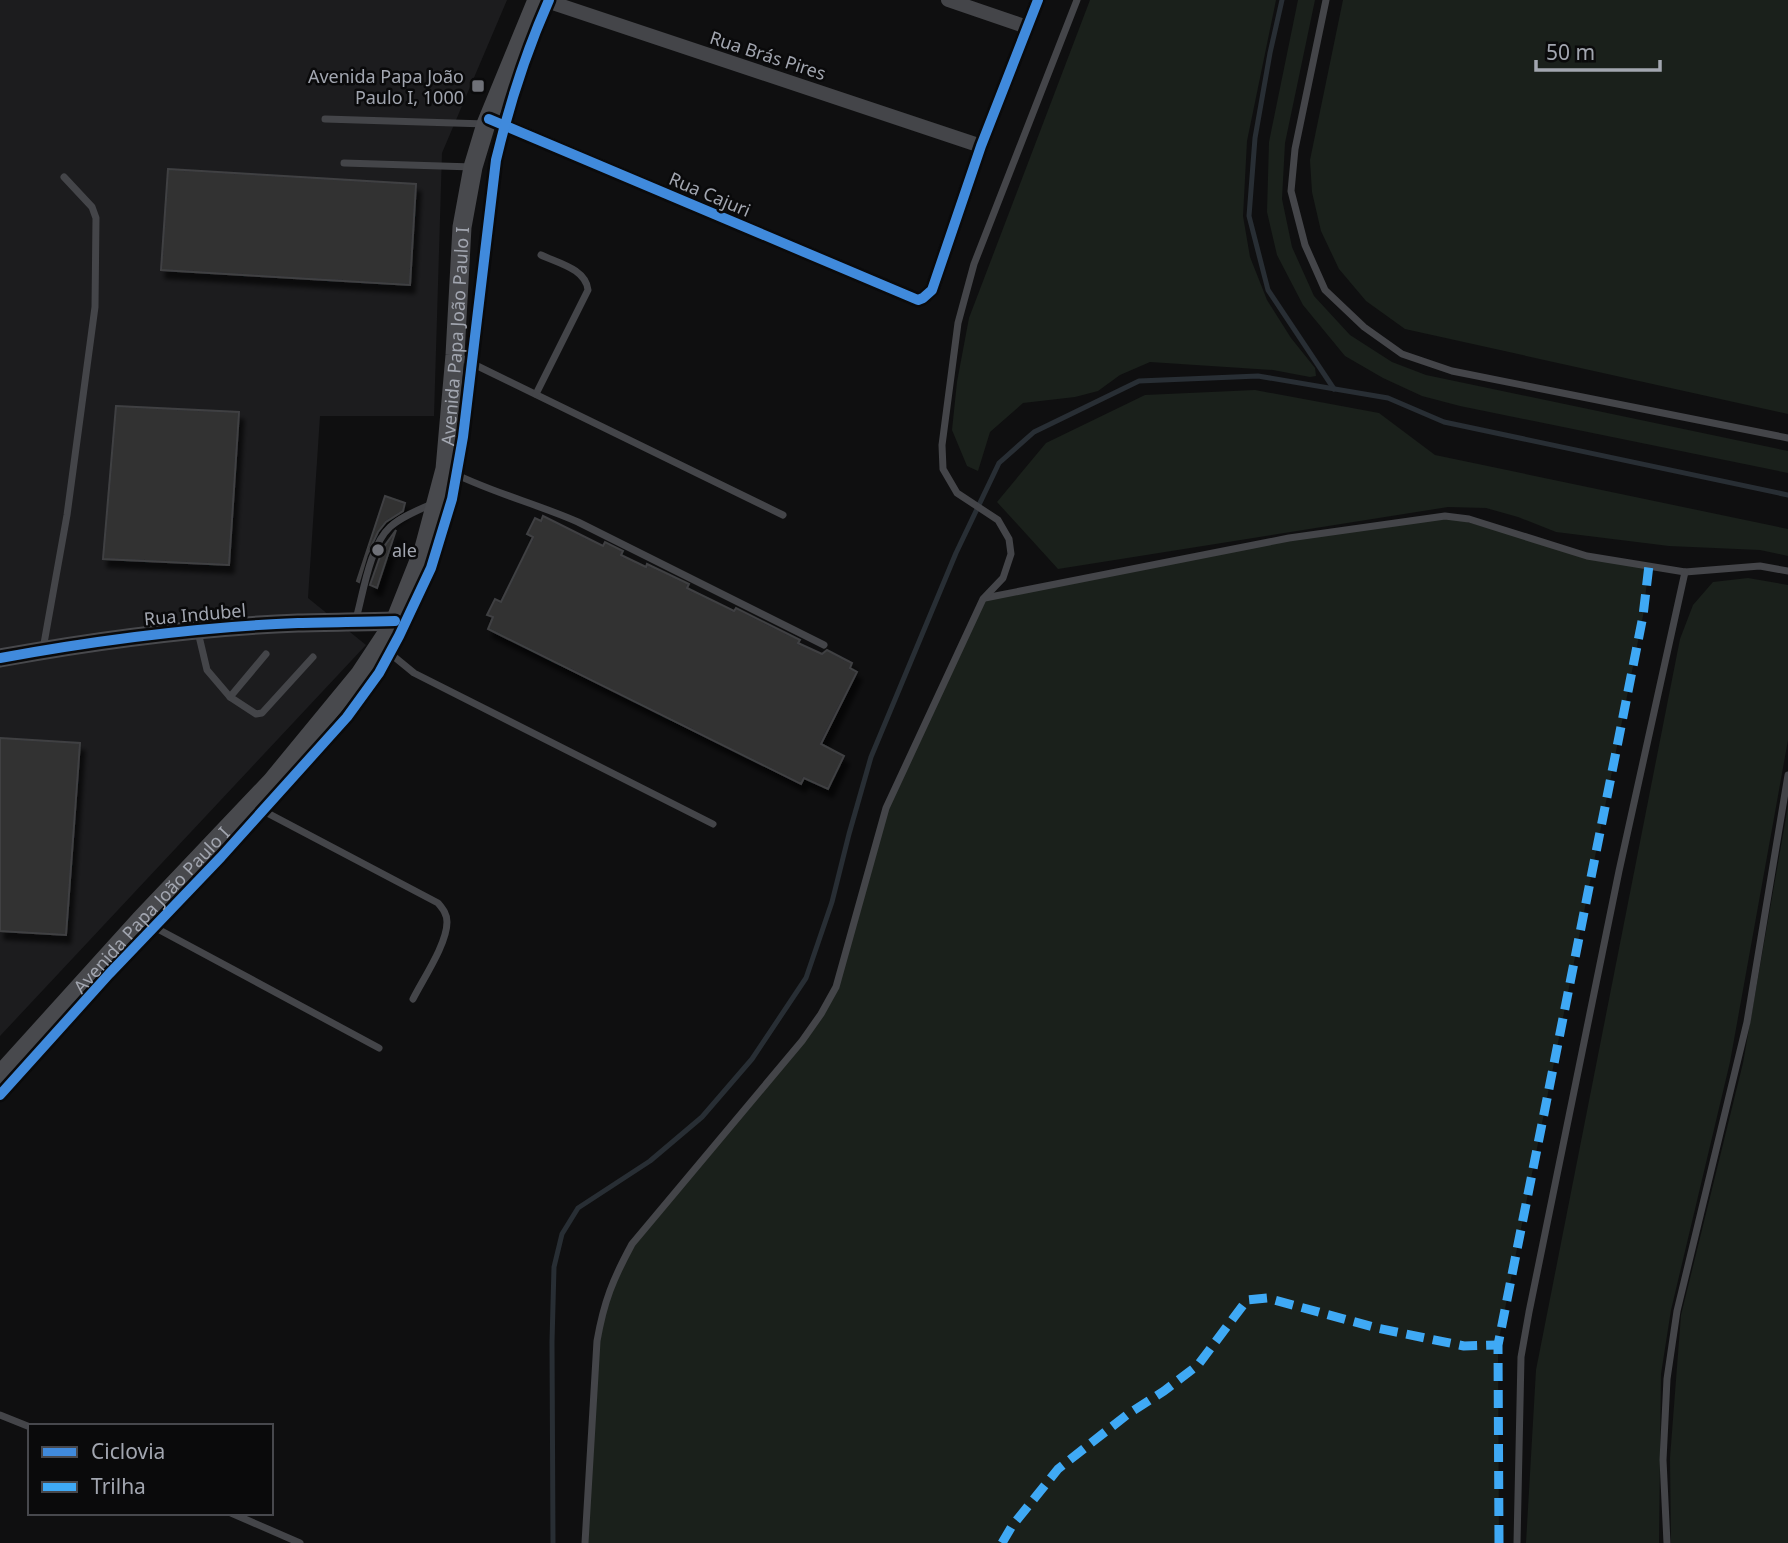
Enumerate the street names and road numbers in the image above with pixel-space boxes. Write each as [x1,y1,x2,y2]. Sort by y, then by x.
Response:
street label: Rua Brás Pires [707,25,829,85]
street label: Rua Cajuri [666,166,754,222]
street label: Avenida Papa João Paulo I [435,226,474,447]
street label: Rua Indubel [143,598,247,630]
street label: Avenida Papa João Paulo I [68,821,235,998]

